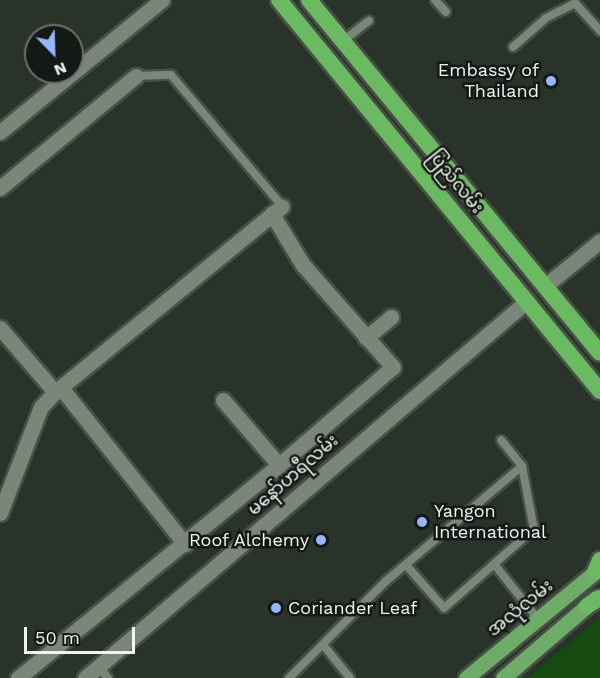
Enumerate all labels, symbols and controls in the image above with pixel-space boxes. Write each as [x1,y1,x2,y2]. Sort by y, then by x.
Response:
north arrow [24,24,84,84]
text: N [51,58,70,80]
place label: Embassy of Thailand [437,60,539,103]
marker: Embassy of Thailand [544,74,558,88]
street label: ပြည်လမ်း [424,146,488,218]
street label: မနော်ဟရီလမ်း [243,430,343,520]
place label: Yangon International [434,501,546,544]
marker: Yangon International [415,515,429,529]
place label: Roof Alchemy [188,529,309,551]
marker: Roof Alchemy [314,533,328,547]
street label: အလုံလမ်း [483,575,557,641]
place label: Coriander Leaf [288,597,418,619]
marker: Coriander Leaf [269,601,283,615]
scale bar [27,615,138,653]
text: 50 m [35,627,80,648]

